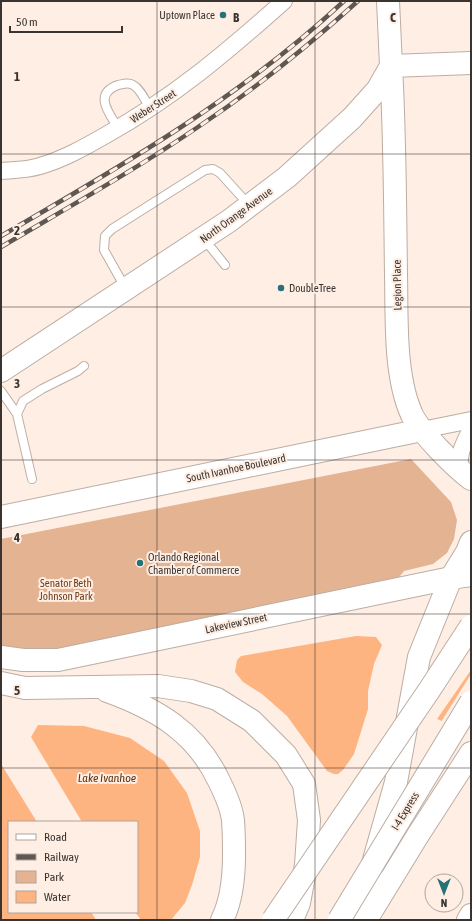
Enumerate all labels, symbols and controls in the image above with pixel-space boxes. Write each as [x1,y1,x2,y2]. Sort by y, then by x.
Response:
scale bar [10,8,122,34]
place label: Uptown Place [159,9,215,21]
marker: Uptown Place [218,10,228,20]
text: B [233,10,240,25]
text: C [390,10,396,25]
text: 50 m [16,15,38,29]
text: 1 [14,69,20,84]
street label: Weber Street [128,87,178,125]
street label: North Orange Avenue [198,185,274,245]
text: 2 [14,223,20,238]
street label: Legion Place [391,259,403,311]
place label: DoubleTree [289,282,336,294]
marker: DoubleTree [276,283,286,293]
text: 3 [14,376,20,391]
street label: South Ivanhoe Boulevard [185,452,287,484]
text: 4 [13,530,20,545]
place label: Orlando Regional Chamber of Commerce [148,551,239,576]
marker: Orlando Regional Chamber of Commerce [135,558,145,568]
park label: Senator Beth Johnson Park [39,577,93,602]
street label: Lakeview Street [204,611,268,635]
text: 5 [14,683,20,698]
water label: Lake Ivanhoe [78,771,137,785]
street label: I-4 Express [389,790,421,832]
legend [8,821,138,913]
text: Road [44,830,67,844]
text: Railway [44,850,79,864]
text: Park [44,870,65,884]
north arrow [424,873,464,913]
text: Water [44,890,71,904]
text: N [441,897,447,909]

